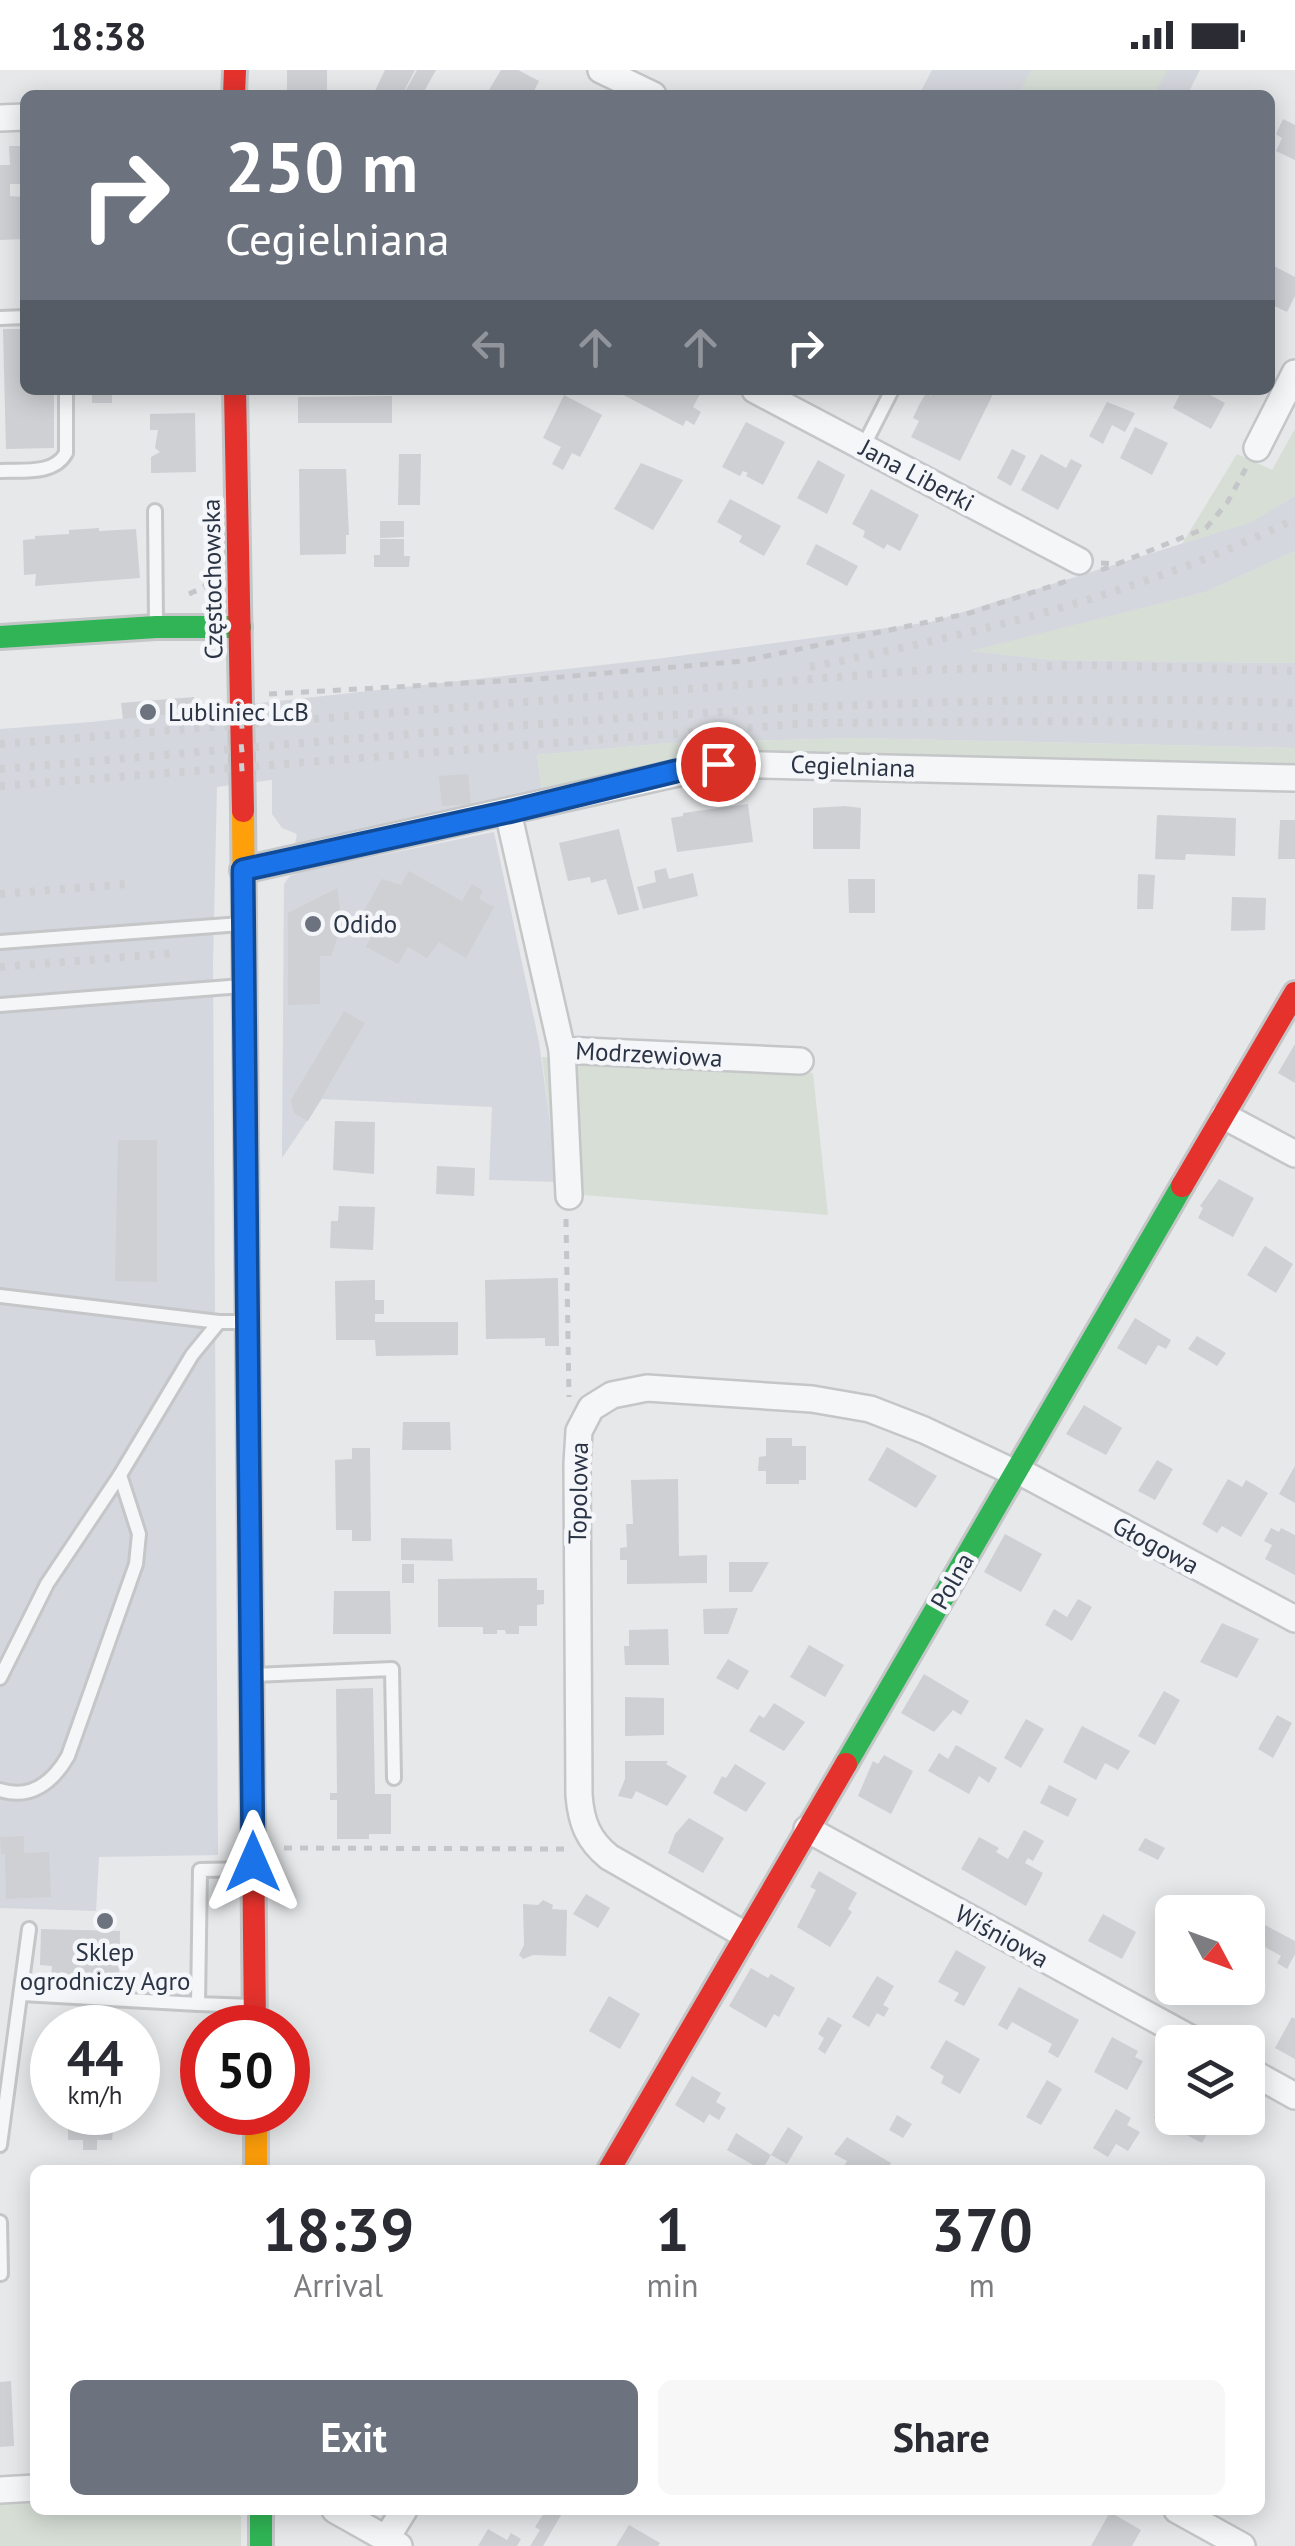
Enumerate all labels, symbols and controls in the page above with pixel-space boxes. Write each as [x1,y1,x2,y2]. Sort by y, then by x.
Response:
text: 18:38 [50,11,146,60]
text: 250 m [225,121,418,211]
icon: right [60,130,190,260]
text: Cegielniana [225,209,450,267]
icon: left [463,320,518,375]
icon: ahead [568,320,623,375]
icon: ahead [673,320,728,375]
icon: right [778,320,833,375]
street label: Jana Liberki [853,431,980,519]
street label: Częstochowska [195,498,229,660]
place label: Lubliniec LcB [168,696,309,728]
marker: Lubliniec LcB [137,701,159,723]
pin [676,722,761,807]
icon: arrive [691,737,746,792]
street label: Cegielniana [790,748,916,784]
place label: Odido [333,908,397,940]
marker: Odido [302,913,324,935]
street label: Modrzewiowa [575,1034,723,1074]
street label: Topolowa [561,1442,595,1544]
street label: Głogowa [1107,1509,1205,1581]
street label: Polna [923,1547,981,1615]
position arrow [201,1810,305,1914]
north arrow [1155,1895,1265,2005]
map controls [1155,1895,1265,2135]
street label: Wiśniowa [950,1897,1054,1975]
marker: Sklep ogrodniczy Agro [94,1910,116,1932]
place label: Sklep ogrodniczy Agro [20,1936,190,1997]
speed limit sign: 50 [180,2005,310,2135]
text: 44 [67,2025,123,2090]
button: layers [1155,2025,1265,2135]
text: km/h [68,2079,122,2111]
text: 18:39 [262,2190,414,2268]
text: 1 [656,2190,690,2268]
text: 370 [931,2190,1033,2268]
text: Arrival [293,2264,383,2306]
text: min [647,2264,699,2306]
text: m [969,2264,995,2306]
button: Exit [70,2380,638,2495]
button: Share [658,2380,1225,2495]

